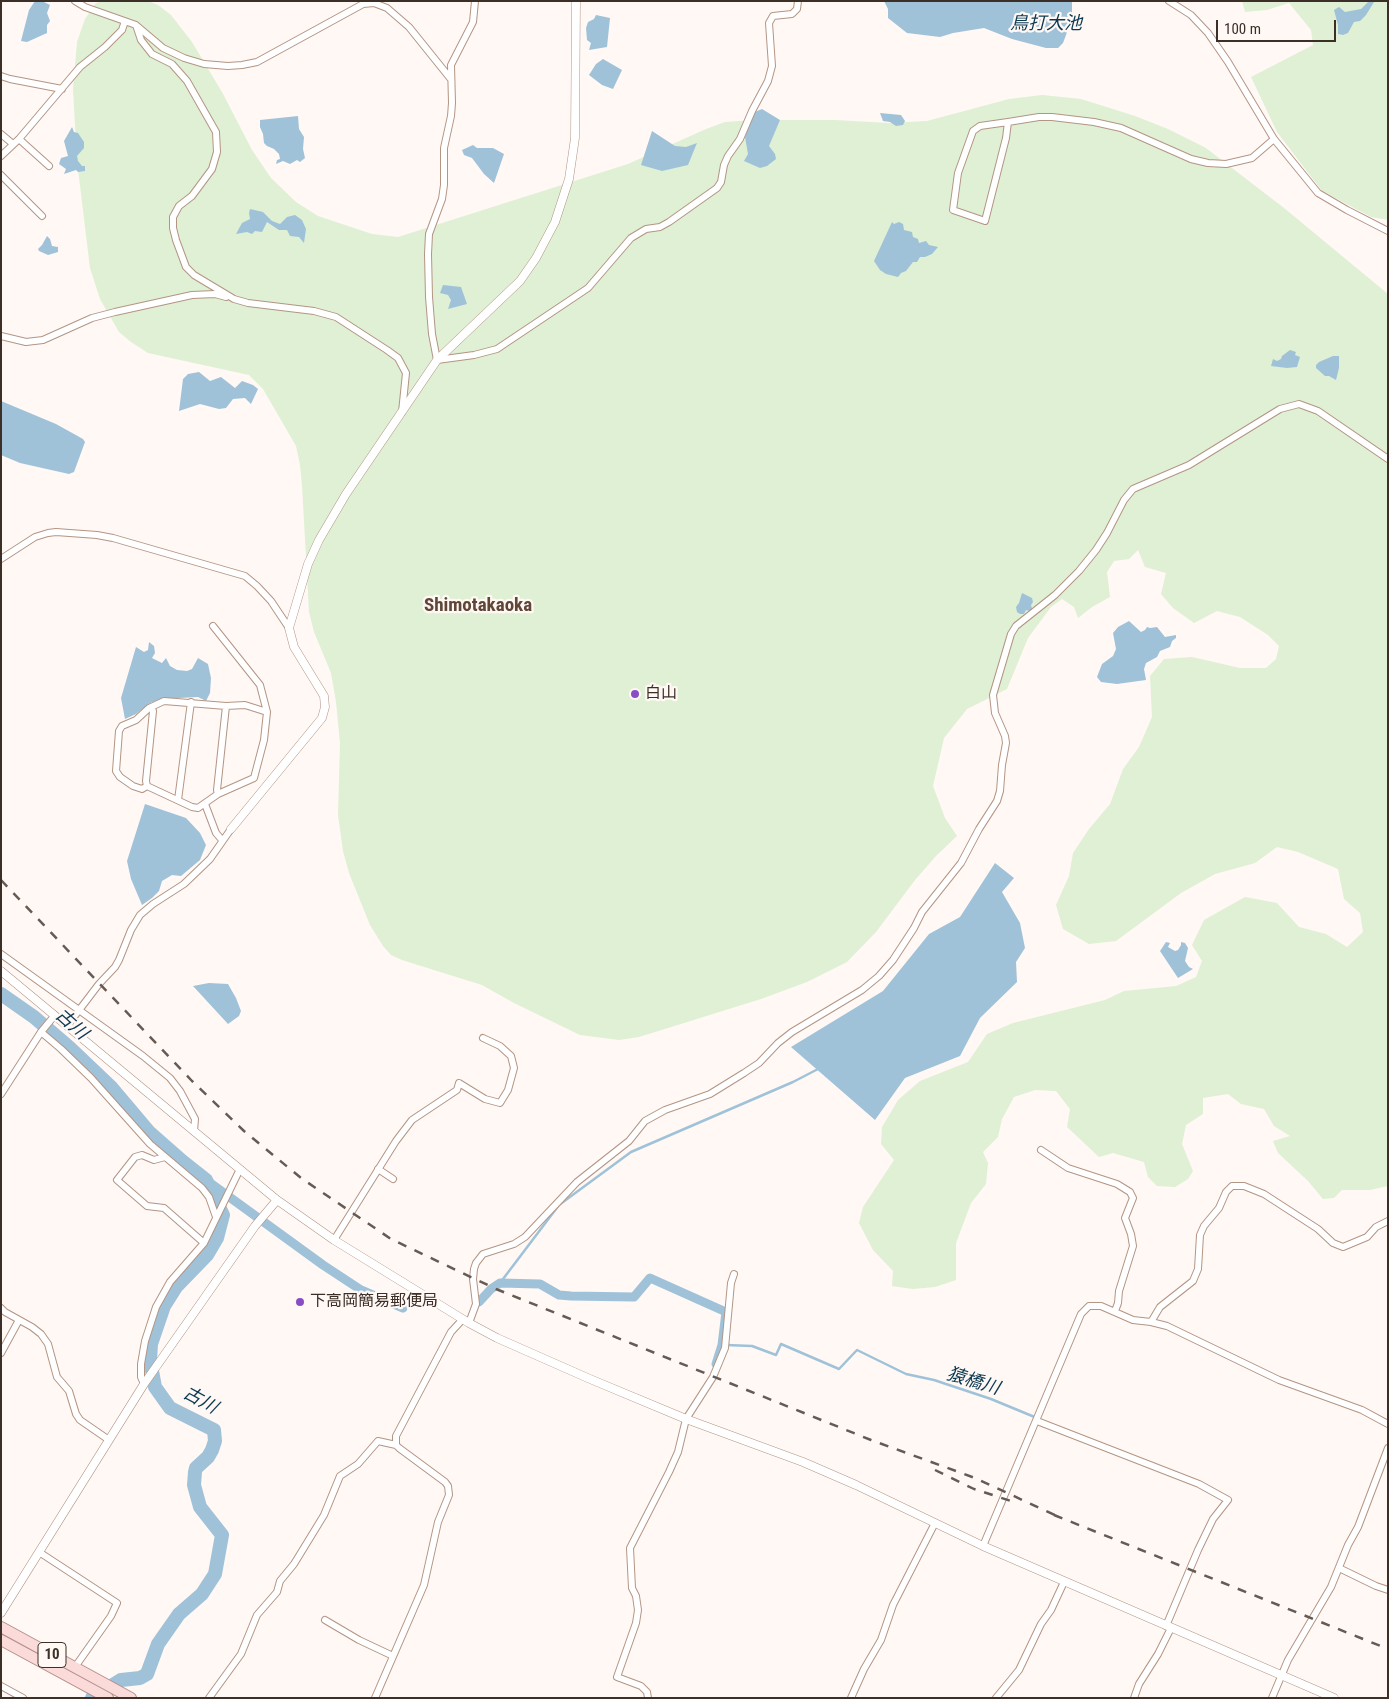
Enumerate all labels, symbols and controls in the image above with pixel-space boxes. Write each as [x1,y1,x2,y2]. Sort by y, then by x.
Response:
scale bar [1219,10,1339,42]
water label: 鳥打大池 [1010,13,1082,35]
text: 100 m [1224,20,1261,38]
district label: Shimotakaoka [424,595,532,617]
place label: 白山 [645,684,677,704]
marker: 白山 [629,688,641,700]
water label: 古川 [50,1005,92,1045]
place label: 下高岡簡易郵便局 [310,1292,438,1312]
marker: 下高岡簡易郵便局 [294,1296,306,1308]
water label: 猿橋川 [944,1364,1002,1400]
water label: 古川 [179,1383,221,1419]
road number: 10 [38,1642,66,1668]

